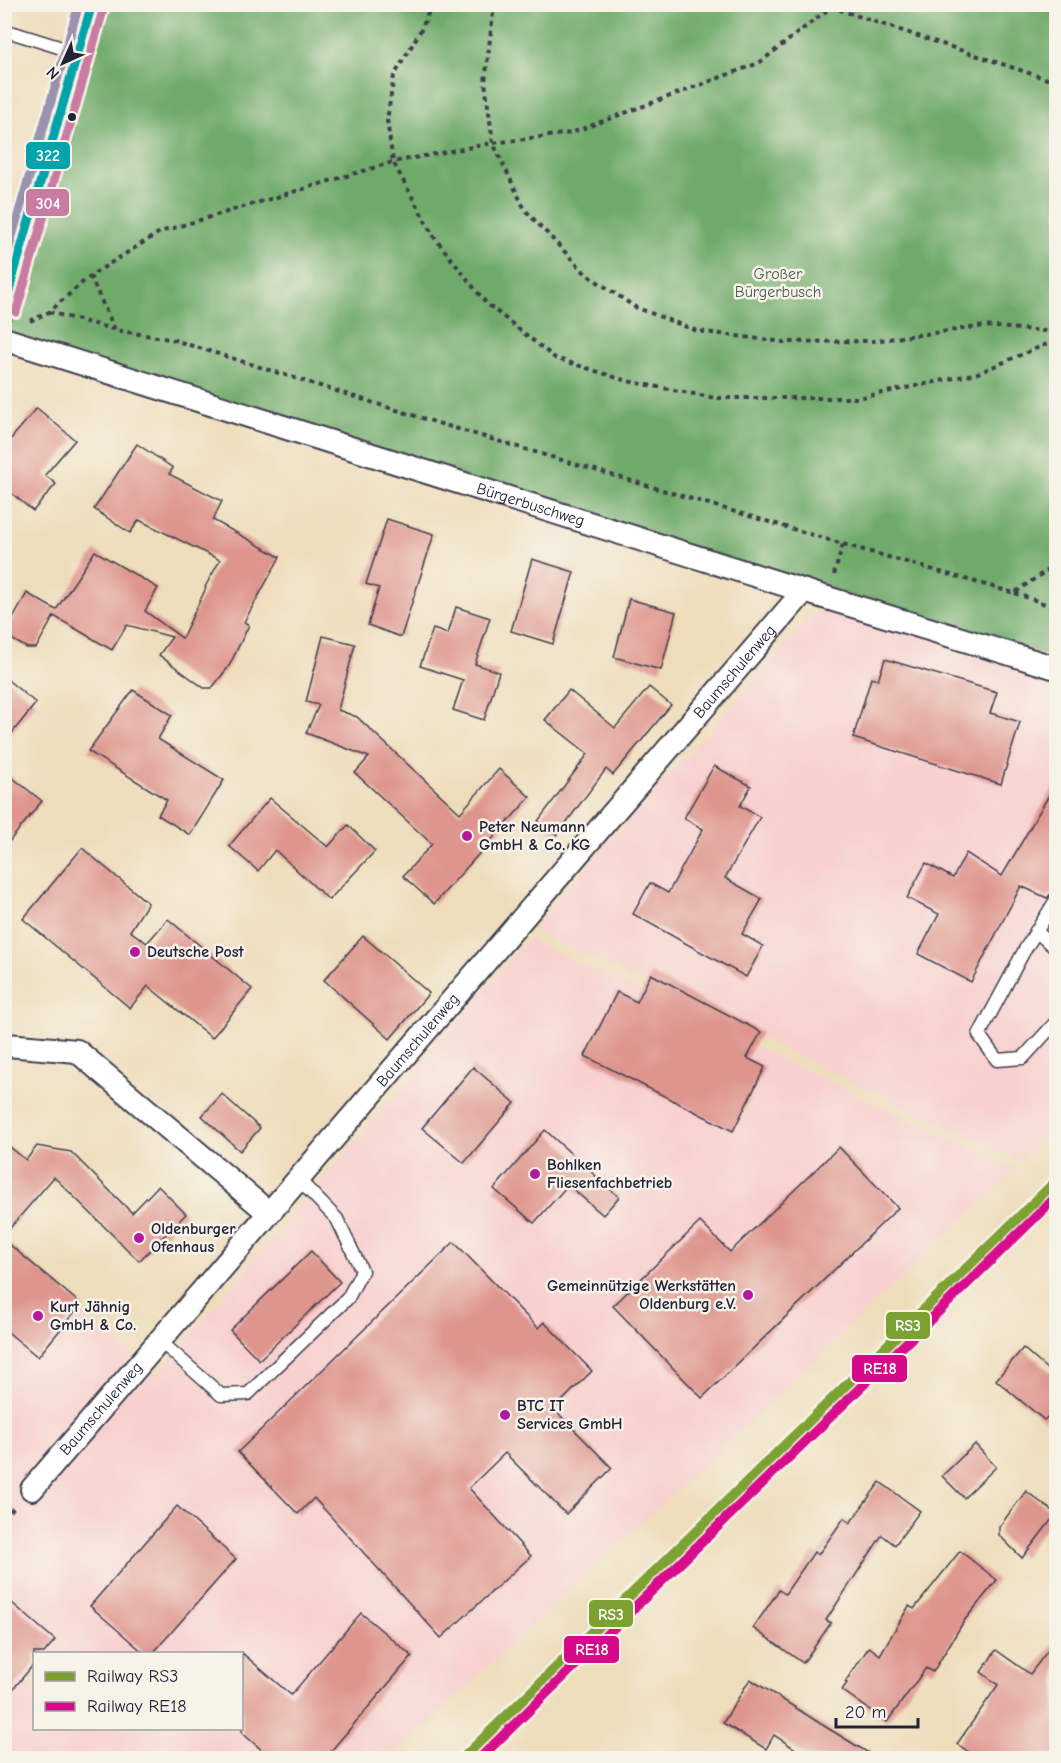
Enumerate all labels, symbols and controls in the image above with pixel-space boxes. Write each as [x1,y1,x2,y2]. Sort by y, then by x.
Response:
north arrow [33,33,93,93]
text: N [43,63,63,83]
unlabelled marker [66,111,78,123]
line badge: 322 [25,141,71,170]
text: 322 [36,147,60,165]
line badge: 304 [25,188,70,217]
text: 304 [36,195,60,213]
park label: Großer Bürgerbusch [735,265,821,301]
street label: Bürgerbuschweg [474,479,587,530]
street label: Baumschulenweg [690,621,780,722]
place label: Peter Neumann GmbH & Co. KG [479,818,590,854]
marker: Peter Neumann GmbH & Co. KG [460,829,474,843]
place label: Deutsche Post [147,943,245,961]
marker: Deutsche Post [128,945,142,959]
street label: Baumschulenweg [373,990,463,1090]
place label: Bohlken Fliesenfachbetrieb [547,1156,672,1192]
marker: Bohlken Fliesenfachbetrieb [528,1167,542,1181]
place label: Oldenburger Ofenhaus [151,1220,236,1256]
marker: Oldenburger Ofenhaus [132,1231,146,1245]
place label: Gemeinnützige Werkstätten Oldenburg e.V. [547,1277,736,1313]
marker: Gemeinnützige Werkstätten Oldenburg e.V. [741,1288,755,1302]
place label: Kurt Jähnig GmbH & Co. [50,1298,136,1334]
marker: Kurt Jähnig GmbH & Co. [31,1309,45,1323]
line badge: RS3 [885,1311,931,1340]
text: RS3 [895,1317,921,1335]
line badge: RE18 [851,1354,908,1383]
street label: Baumschulenweg [56,1358,146,1459]
text: RE18 [863,1360,897,1378]
place label: BTC IT Services GmbH [517,1397,622,1433]
marker: BTC IT Services GmbH [498,1408,512,1422]
line badge: RS3 [588,1599,634,1628]
text: RS3 [598,1606,624,1624]
line badge: RE18 [563,1635,620,1664]
text: RE18 [575,1641,609,1659]
legend [33,1652,243,1730]
text: Railway RS3 [87,1666,178,1687]
scale bar [836,1691,918,1729]
text: Railway RE18 [87,1696,187,1717]
text: 20 m [845,1702,886,1723]

